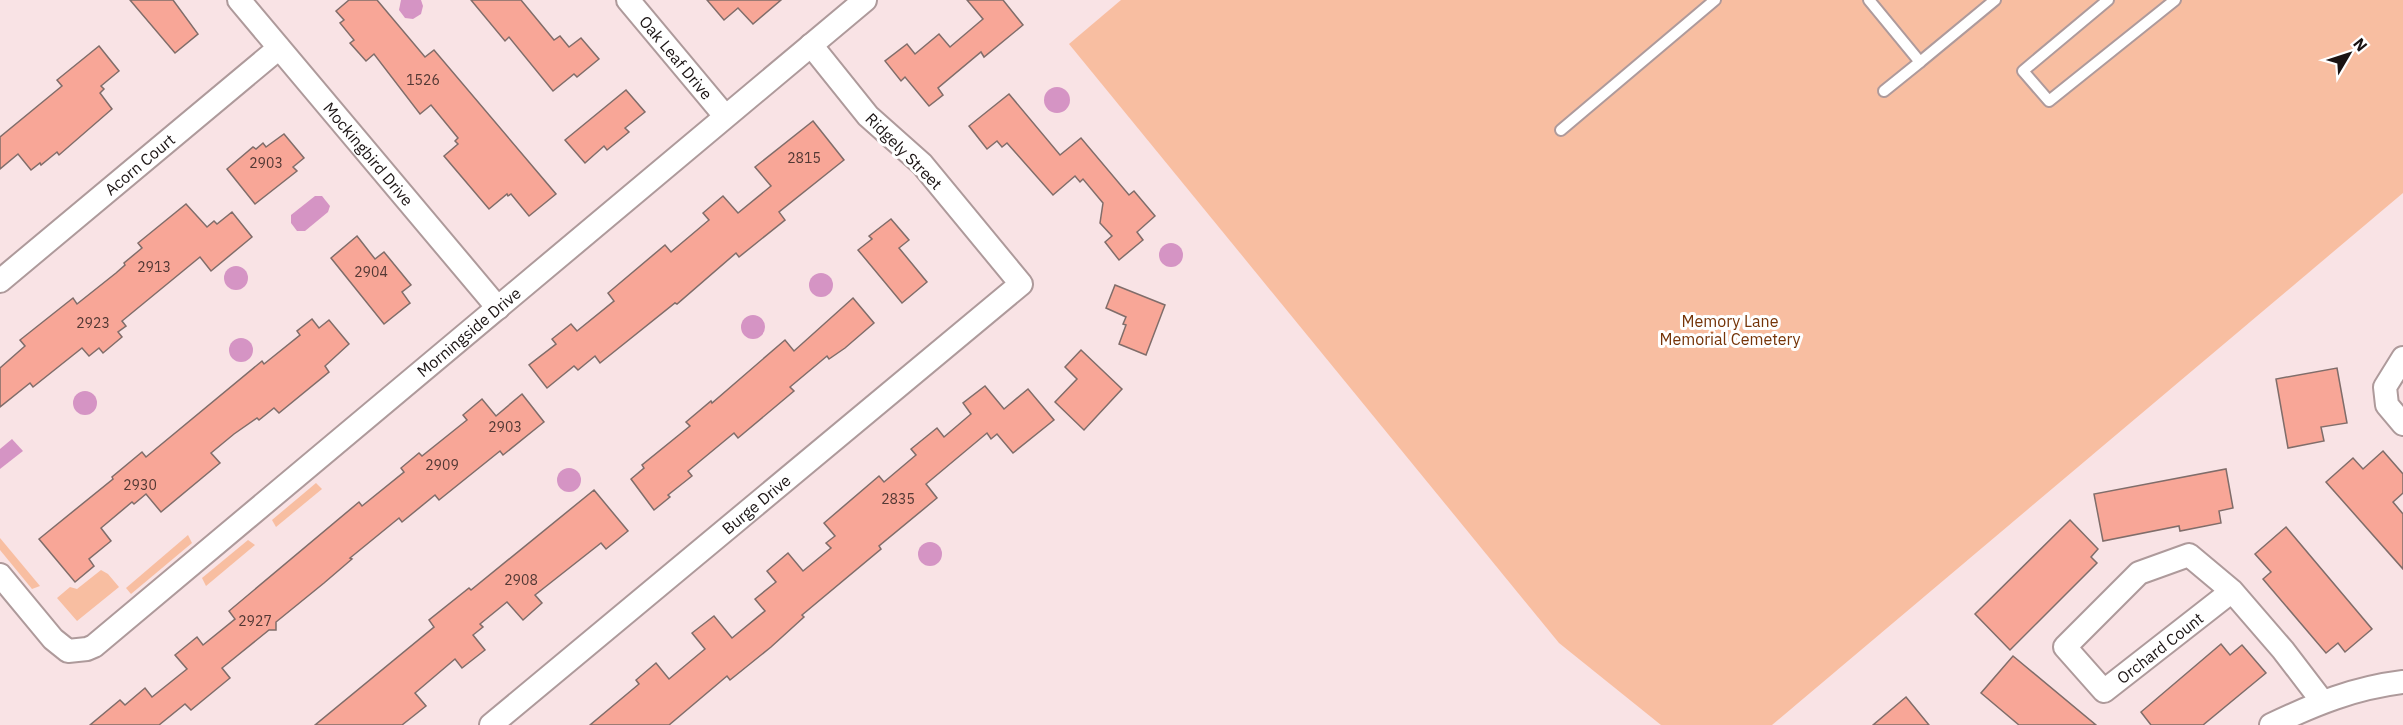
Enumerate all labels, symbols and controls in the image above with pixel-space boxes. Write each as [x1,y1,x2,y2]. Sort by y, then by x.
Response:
street label: Oak Leaf Drive [635,11,717,104]
north arrow [2319,24,2379,84]
text: N [2349,34,2372,55]
house number: 1526 [406,71,440,89]
street label: Mockingbird Drive [319,98,418,210]
street label: Ridgely Street [861,108,947,194]
street label: Acorn Court [100,129,179,199]
house number: 2815 [787,149,821,167]
house number: 2903 [249,154,283,172]
house number: 2913 [137,258,171,276]
house number: 2904 [354,263,388,281]
street label: Morningside Drive [413,283,525,381]
park label: Memory Lane Memorial Cemetery [1659,311,1801,349]
house number: 2923 [76,314,110,332]
house number: 2903 [488,418,522,436]
house number: 2909 [425,456,459,474]
street label: Burge Drive [718,470,795,539]
house number: 2930 [123,476,157,494]
house number: 2835 [881,490,915,508]
house number: 2908 [504,571,538,589]
street label: Orchard Count [2113,608,2207,688]
house number: 2927 [238,612,272,630]

